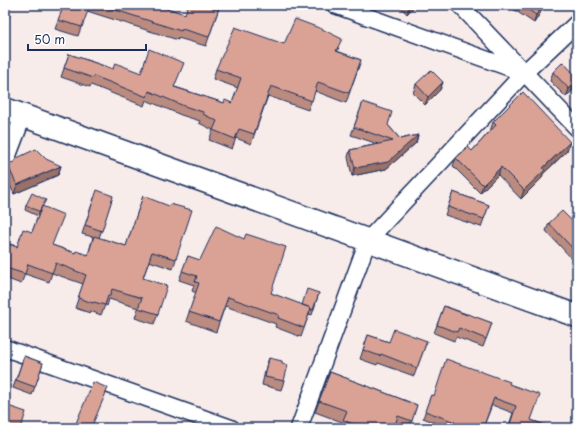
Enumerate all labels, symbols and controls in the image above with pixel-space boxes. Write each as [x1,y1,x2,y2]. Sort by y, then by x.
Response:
scale bar [28,26,146,52]
text: 50 m [34,30,65,48]

